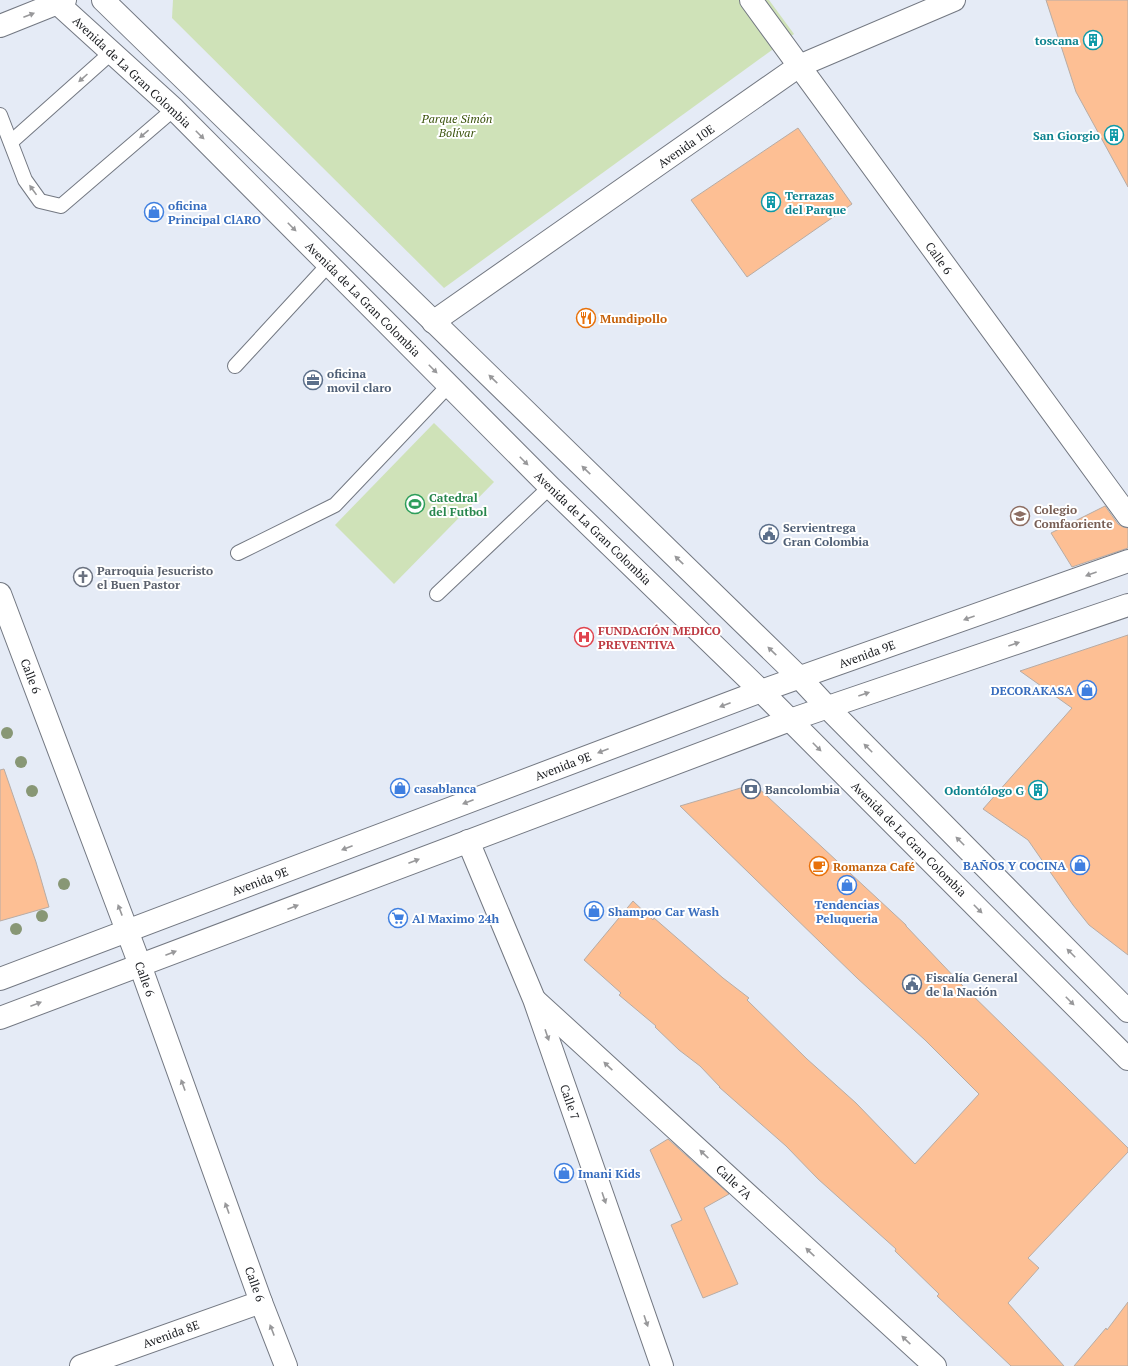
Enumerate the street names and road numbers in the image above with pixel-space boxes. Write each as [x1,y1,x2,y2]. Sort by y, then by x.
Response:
street label: Avenida de La Gran Colombia [70,13,194,131]
street label: Avenida 10E [655,121,717,171]
street label: Avenida de La Gran Colombia [302,238,424,360]
street label: Calle 6 [922,239,956,278]
street label: Avenida de La Gran Colombia [531,468,655,588]
street label: Avenida 9E [837,637,897,671]
street label: Calle 6 [17,656,45,696]
street label: Avenida 9E [533,748,593,784]
street label: Avenida de La Gran Colombia [848,778,970,900]
street label: Avenida 9E [230,863,290,899]
street label: Calle 6 [132,959,158,999]
street label: Calle 7 [557,1082,583,1122]
street label: Calle 7A [713,1162,756,1203]
street label: Calle 6 [242,1264,268,1304]
street label: Avenida 8E [141,1317,201,1351]

